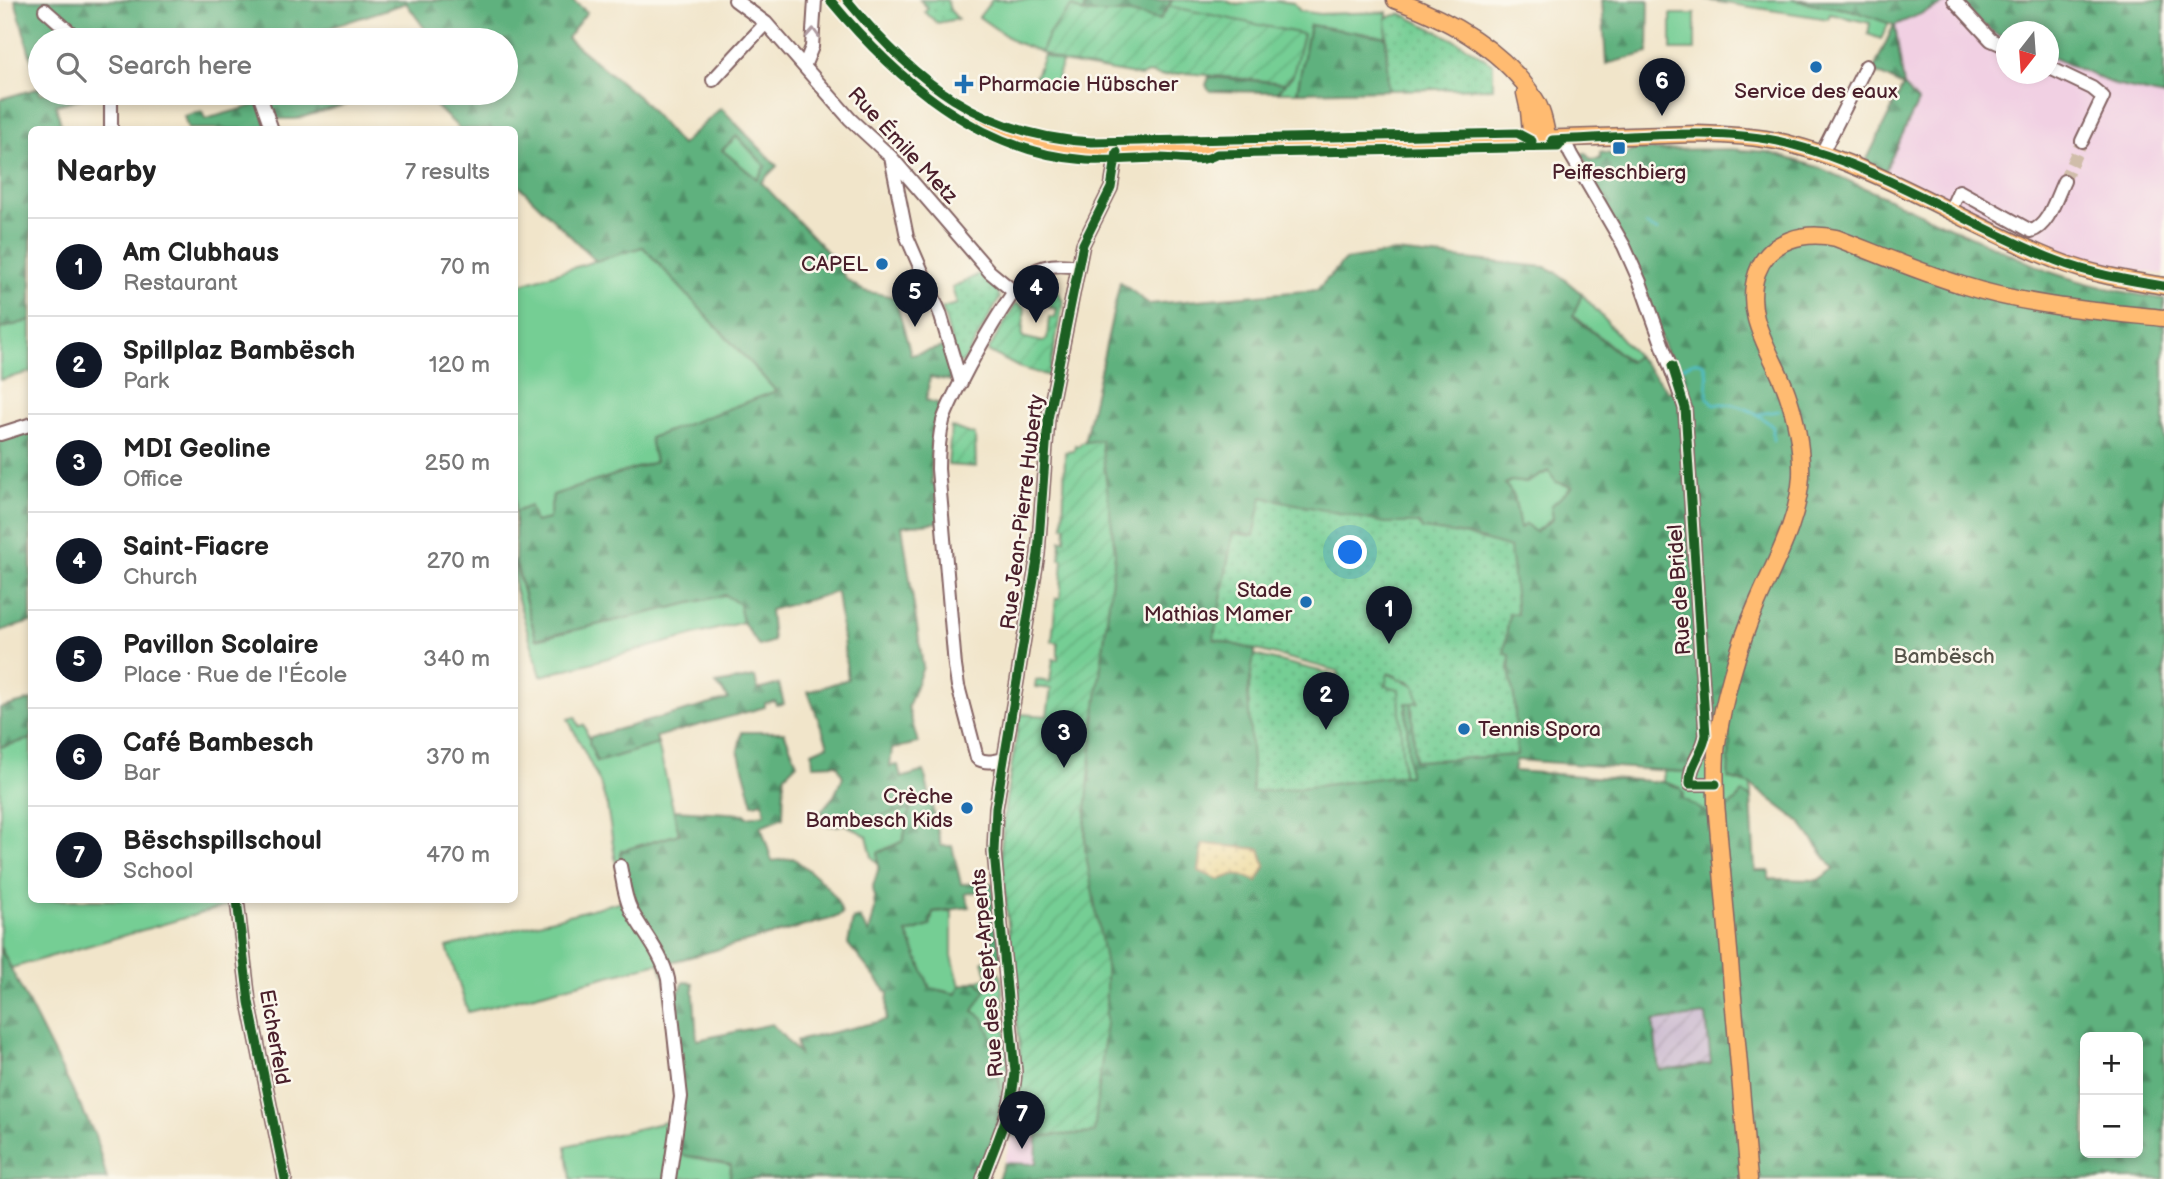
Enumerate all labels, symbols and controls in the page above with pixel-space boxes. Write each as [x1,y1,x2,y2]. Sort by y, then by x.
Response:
north arrow [1996,21,2059,84]
one-way arrow [805,27,820,38]
search box [28,28,518,105]
icon: search [52,48,90,86]
text: Search here [108,51,252,82]
pin: 6 [1639,58,1685,116]
marker: Service des eaux [1808,59,1824,75]
place label: Pharmacie Hübscher [978,72,1178,97]
marker: Pharmacie Hübscher [956,76,972,92]
place label: Service des eaux [1734,79,1898,104]
street label: Rue Émile Metz [842,82,964,209]
marker: Peiffeschbierg [1611,140,1627,156]
text: Nearby [56,154,156,190]
text: 7 results [405,158,490,186]
place label: Peiffeschbierg [1552,160,1686,185]
text: Am Clubhaus [123,238,279,269]
place label: CAPEL [801,252,868,277]
text: 1 [74,253,84,281]
text: 70 m [440,253,490,281]
marker: CAPEL [874,256,890,272]
pin: 4 [1013,265,1059,323]
text: Restaurant [123,269,237,297]
pin: 5 [892,269,938,327]
text: Spillplaz Bambësch [123,336,355,367]
text: 2 [72,351,86,379]
text: 120 m [429,351,490,379]
text: Park [123,367,169,395]
street label: Rue Jean-Pierre Huberty [996,393,1049,631]
text: MDI Geoline [123,434,271,465]
text: 3 [72,449,86,477]
text: 250 m [424,449,490,477]
text: Office [123,465,183,493]
street label: Rue de Bridel [1662,524,1697,656]
text: Saint-Fiacre [123,532,269,563]
your location [1333,535,1367,569]
text: 4 [72,547,86,575]
text: 270 m [426,547,490,575]
text: Church [123,563,198,591]
place label: Stade Mathias Mamer [1144,578,1292,627]
pin: 1 [1366,586,1412,644]
marker: Stade Mathias Mamer [1298,594,1314,610]
text: Pavillon Scolaire [123,630,319,661]
park label: Bambësch [1893,644,1995,669]
text: 5 [72,645,86,673]
text: 340 m [423,645,490,673]
text: Place · Rue de l'École [123,661,347,689]
pin: 2 [1303,672,1349,730]
pin: 3 [1041,710,1087,768]
place label: Tennis Spora [1478,717,1601,742]
marker: Tennis Spora [1456,721,1472,737]
text: Café Bambesch [123,728,314,759]
text: 6 [72,743,86,771]
text: 370 m [426,743,490,771]
text: Bar [123,759,160,787]
place label: Crèche Bambesch Kids [805,784,953,833]
marker: Crèche Bambesch Kids [959,800,975,816]
text: Bëschspillschoul [123,826,322,857]
text: 7 [73,841,85,869]
text: 470 m [426,841,490,869]
text: School [123,857,193,885]
street label: Rue des Sept-Arpents [966,868,1009,1078]
street label: Eicherfeld [254,987,295,1087]
map controls [2080,1032,2143,1158]
button: + [2080,1032,2143,1095]
pin: 7 [999,1091,1045,1149]
button: − [2080,1095,2143,1158]

